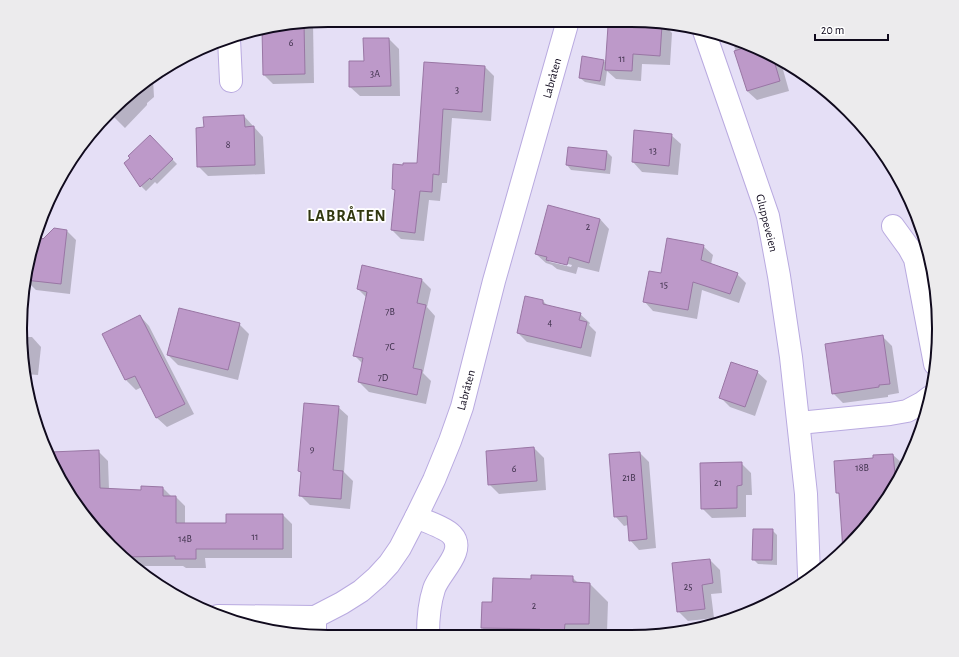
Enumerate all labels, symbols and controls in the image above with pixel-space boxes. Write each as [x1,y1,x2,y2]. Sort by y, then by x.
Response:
scale bar [815,16,888,42]
text: 20 m [821,24,844,36]
house number: 6 [289,38,294,48]
house number: 11 [619,54,625,64]
street label: Labråten [541,57,563,99]
house number: 3A [370,69,380,79]
house number: 3 [455,85,459,95]
house number: 8 [226,140,231,150]
house number: 13 [649,146,657,156]
street label: Gluppeveien [754,193,780,253]
district label: LABRÅTEN [307,206,387,224]
house number: 2 [586,222,591,232]
house number: 15 [660,280,668,290]
house number: 7B [385,307,395,317]
house number: 4 [548,318,553,328]
house number: 7C [385,342,395,352]
street label: Labråten [455,369,477,411]
house number: 7D [378,373,389,383]
house number: 9 [310,444,315,454]
house number: 18B [855,463,869,473]
house number: 6 [512,464,517,474]
house number: 21B [622,473,636,483]
house number: 21 [714,478,722,488]
house number: 11 [252,532,258,542]
house number: 14B [178,534,192,544]
house number: 25 [684,582,692,592]
house number: 2 [532,601,537,611]

